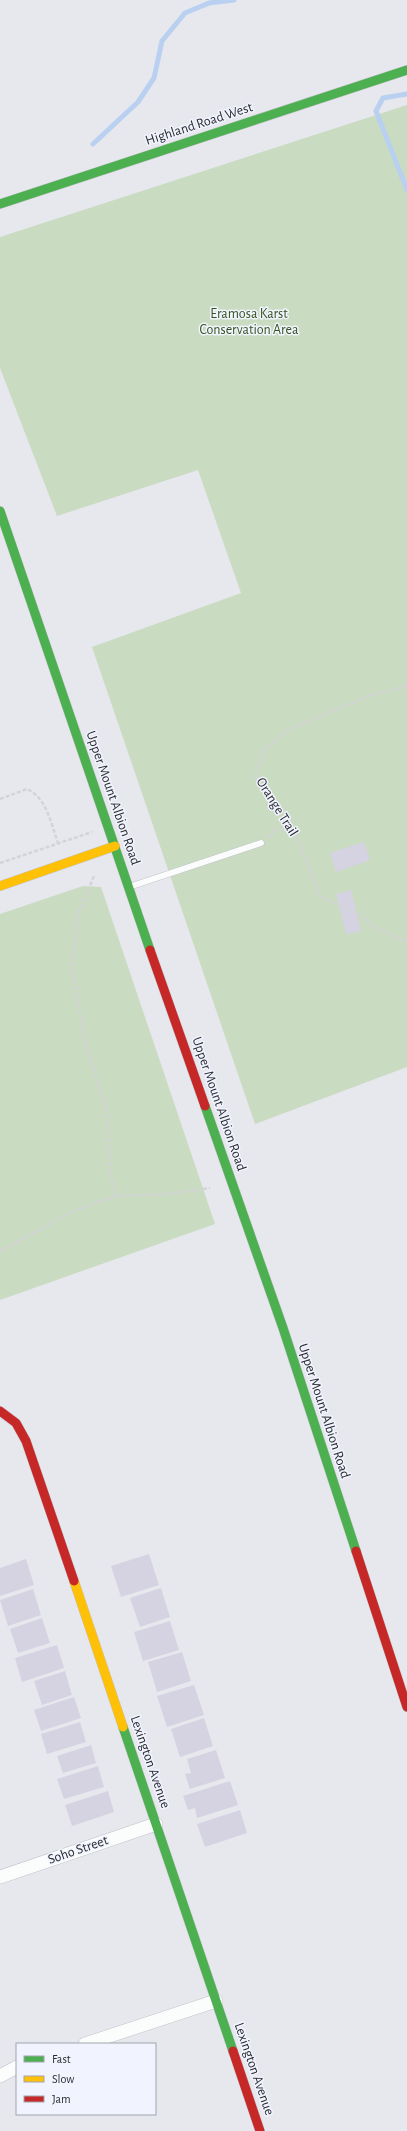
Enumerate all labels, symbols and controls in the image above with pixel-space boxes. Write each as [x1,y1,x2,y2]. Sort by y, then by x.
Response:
street label: Highland Road West [144,100,255,148]
park label: Eramosa Karst Conservation Area [200,307,299,337]
street label: Upper Mount Albion Road [83,729,143,867]
street label: Orange Trail [254,775,300,839]
street label: Upper Mount Albion Road [189,1035,249,1173]
street label: Upper Mount Albion Road [296,1342,352,1480]
street label: Lexington Avenue [128,1714,172,1810]
street label: Soho Street [46,1833,110,1867]
street label: Lexington Avenue [232,2021,276,2117]
legend [16,2043,156,2115]
text: Fast [52,2053,71,2065]
text: Slow [52,2073,74,2085]
text: Jam [52,2093,71,2105]

